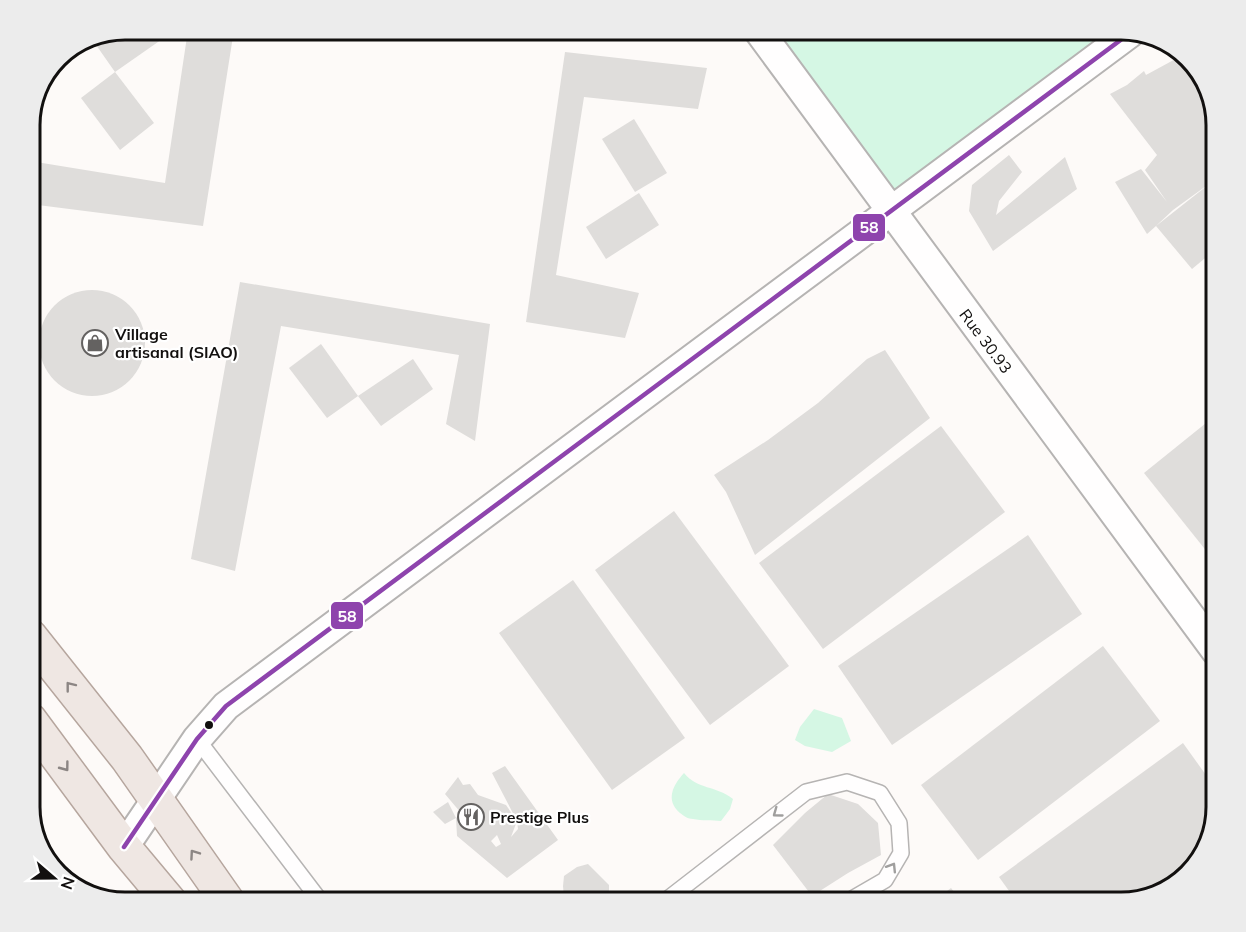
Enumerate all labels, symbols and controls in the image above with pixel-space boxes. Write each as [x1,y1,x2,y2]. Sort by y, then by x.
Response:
line badge: 58 [852,213,886,242]
text: 58 [859,217,879,237]
street label: Rue 30.93 [955,305,1017,377]
place label: Village artisanal (SIAO) [114,324,238,362]
shop icon: Village artisanal (SIAO) [80,328,110,358]
line badge: 58 [330,601,364,630]
text: 58 [337,606,357,626]
one-way arrow [67,682,78,693]
unlabelled marker [203,719,215,731]
one-way arrow [58,761,69,772]
restaurant icon: Prestige Plus [456,802,486,832]
one-way arrow [773,806,784,817]
place label: Prestige Plus [490,807,589,827]
north arrow [24,848,84,908]
one-way arrow [190,850,201,861]
one-way arrow [885,863,896,874]
text: N [57,874,80,892]

